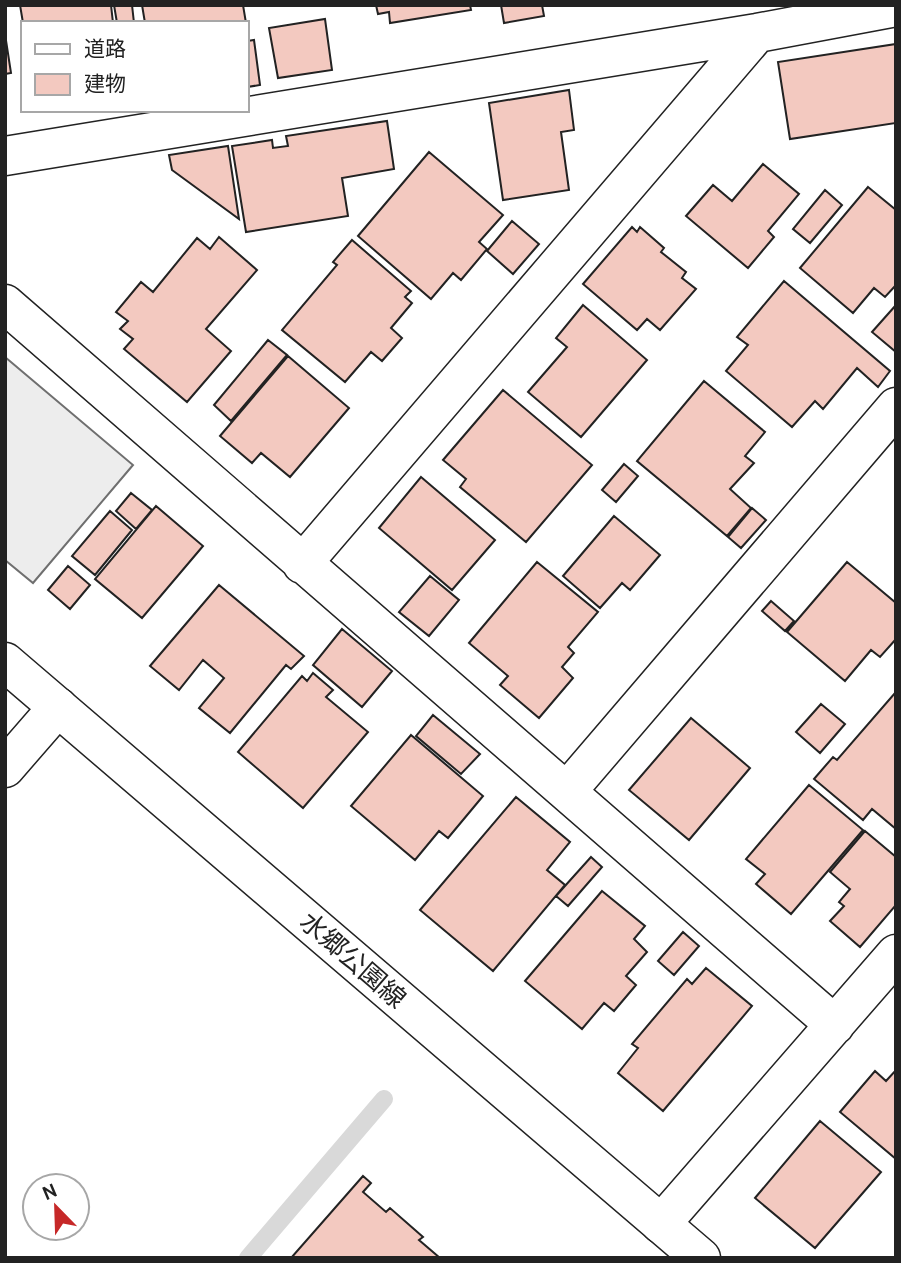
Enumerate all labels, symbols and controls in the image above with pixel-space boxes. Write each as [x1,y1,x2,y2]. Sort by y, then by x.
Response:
legend [21,21,248,112]
text: 道路 [84,36,126,61]
text: 建物 [84,71,126,96]
street label: 水郷公園線 [293,905,413,1015]
north arrow [21,1172,91,1242]
text: N [39,1179,60,1205]

